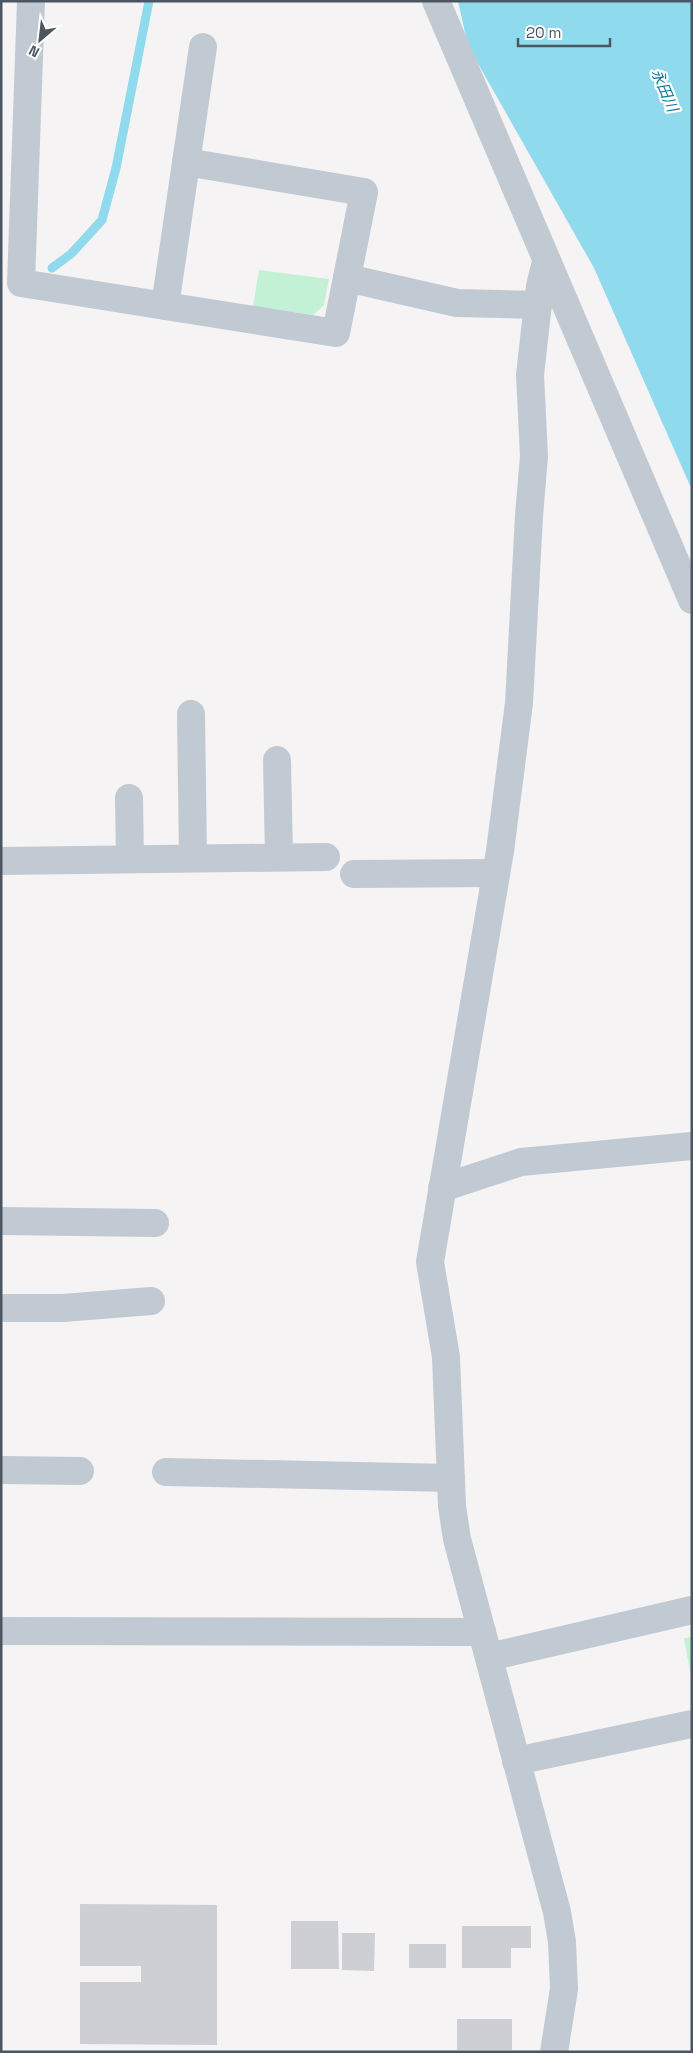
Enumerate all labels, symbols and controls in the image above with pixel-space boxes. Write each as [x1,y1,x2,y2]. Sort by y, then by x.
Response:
north arrow [15,15,65,65]
scale bar [518,15,610,47]
text: 20 m [526,23,561,42]
text: N [26,41,42,62]
water label: 永田川 [647,66,683,116]

